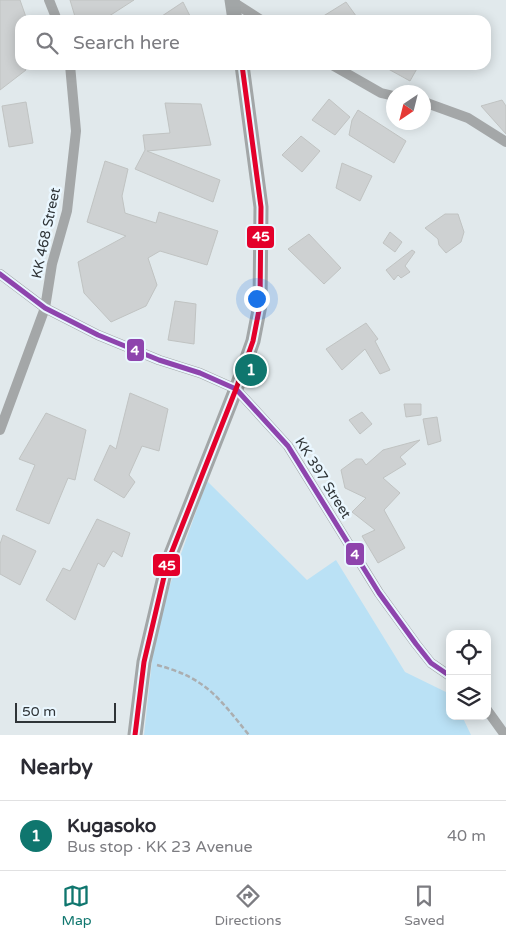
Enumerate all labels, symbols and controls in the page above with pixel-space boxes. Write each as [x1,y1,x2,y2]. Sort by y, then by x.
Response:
search box [15,15,491,70]
icon: search [33,29,61,57]
text: Search here [73,32,180,54]
north arrow [386,85,431,130]
street label: KK 468 Street [28,185,64,280]
line badge: 45 [246,225,275,249]
text: 45 [252,228,270,245]
your location [244,286,270,312]
line badge: 4 [126,338,145,362]
text: 4 [131,342,140,359]
pin: 1 [235,351,267,389]
street label: KK 397 Street [291,434,355,522]
line badge: 4 [345,542,365,566]
text: 4 [351,546,360,563]
line badge: 45 [152,553,181,577]
text: 45 [158,557,176,574]
map controls [446,630,491,720]
button: locate [446,630,491,675]
button: layers [446,675,491,720]
scale bar [15,700,116,723]
text: 50 m [22,703,56,720]
text: Nearby [20,755,93,780]
text: Kugasoko [67,815,156,837]
text: 1 [31,826,41,846]
text: 40 m [447,826,486,846]
text: Bus stop · KK 23 Avenue [67,837,253,857]
tab: Map [61,882,92,929]
tab: Directions [214,882,281,929]
tab: Saved [404,882,445,929]

